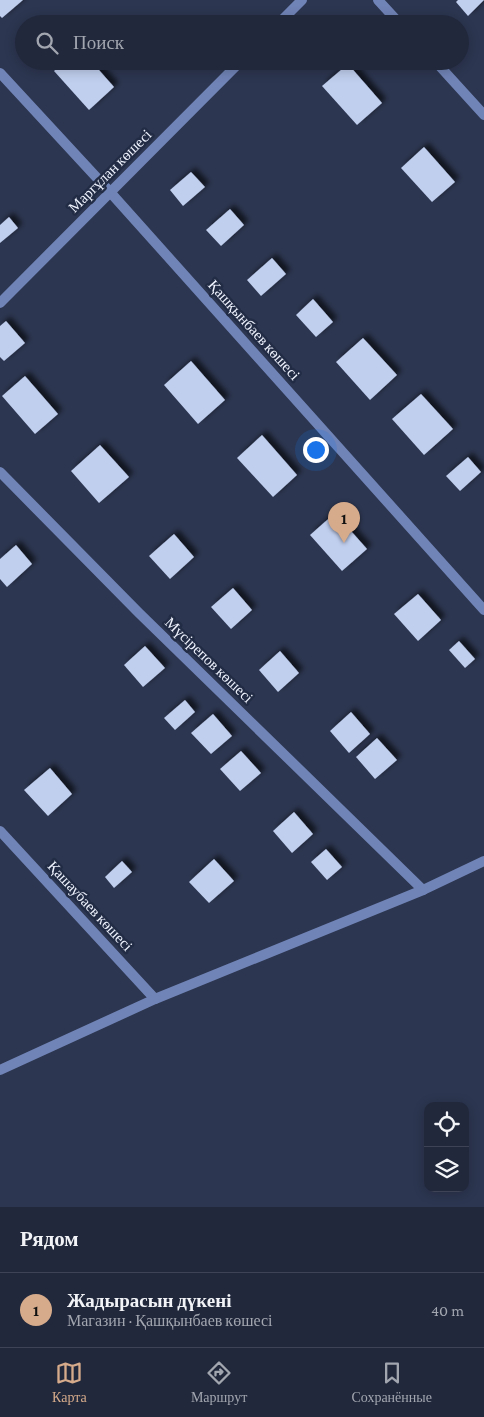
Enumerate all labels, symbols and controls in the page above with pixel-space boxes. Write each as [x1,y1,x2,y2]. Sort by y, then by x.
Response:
search box [15,15,469,70]
icon: search [33,29,61,57]
text: Поиск [73,32,124,53]
street label: Маргұлан көшесі [65,126,155,216]
street label: Қашқынбаев көшесі [205,277,303,383]
your location [303,437,329,463]
pin: 1 [328,502,360,543]
street label: Мүсірепов көшесі [162,614,256,706]
street label: Қашаубаев көшесі [44,858,136,954]
map controls [424,1102,469,1192]
button: locate [424,1102,469,1147]
button: layers [424,1147,469,1192]
text: Рядом [20,1227,79,1251]
text: Жадырасын дүкені [67,1290,231,1311]
text: 1 [33,1302,39,1319]
text: 40 m [431,1302,464,1319]
text: Магазин · Қашқынбаев көшесі [67,1312,273,1329]
tab: Карта [52,1359,87,1406]
tab: Маршрут [191,1359,247,1406]
tab: Сохранённые [351,1359,432,1406]

